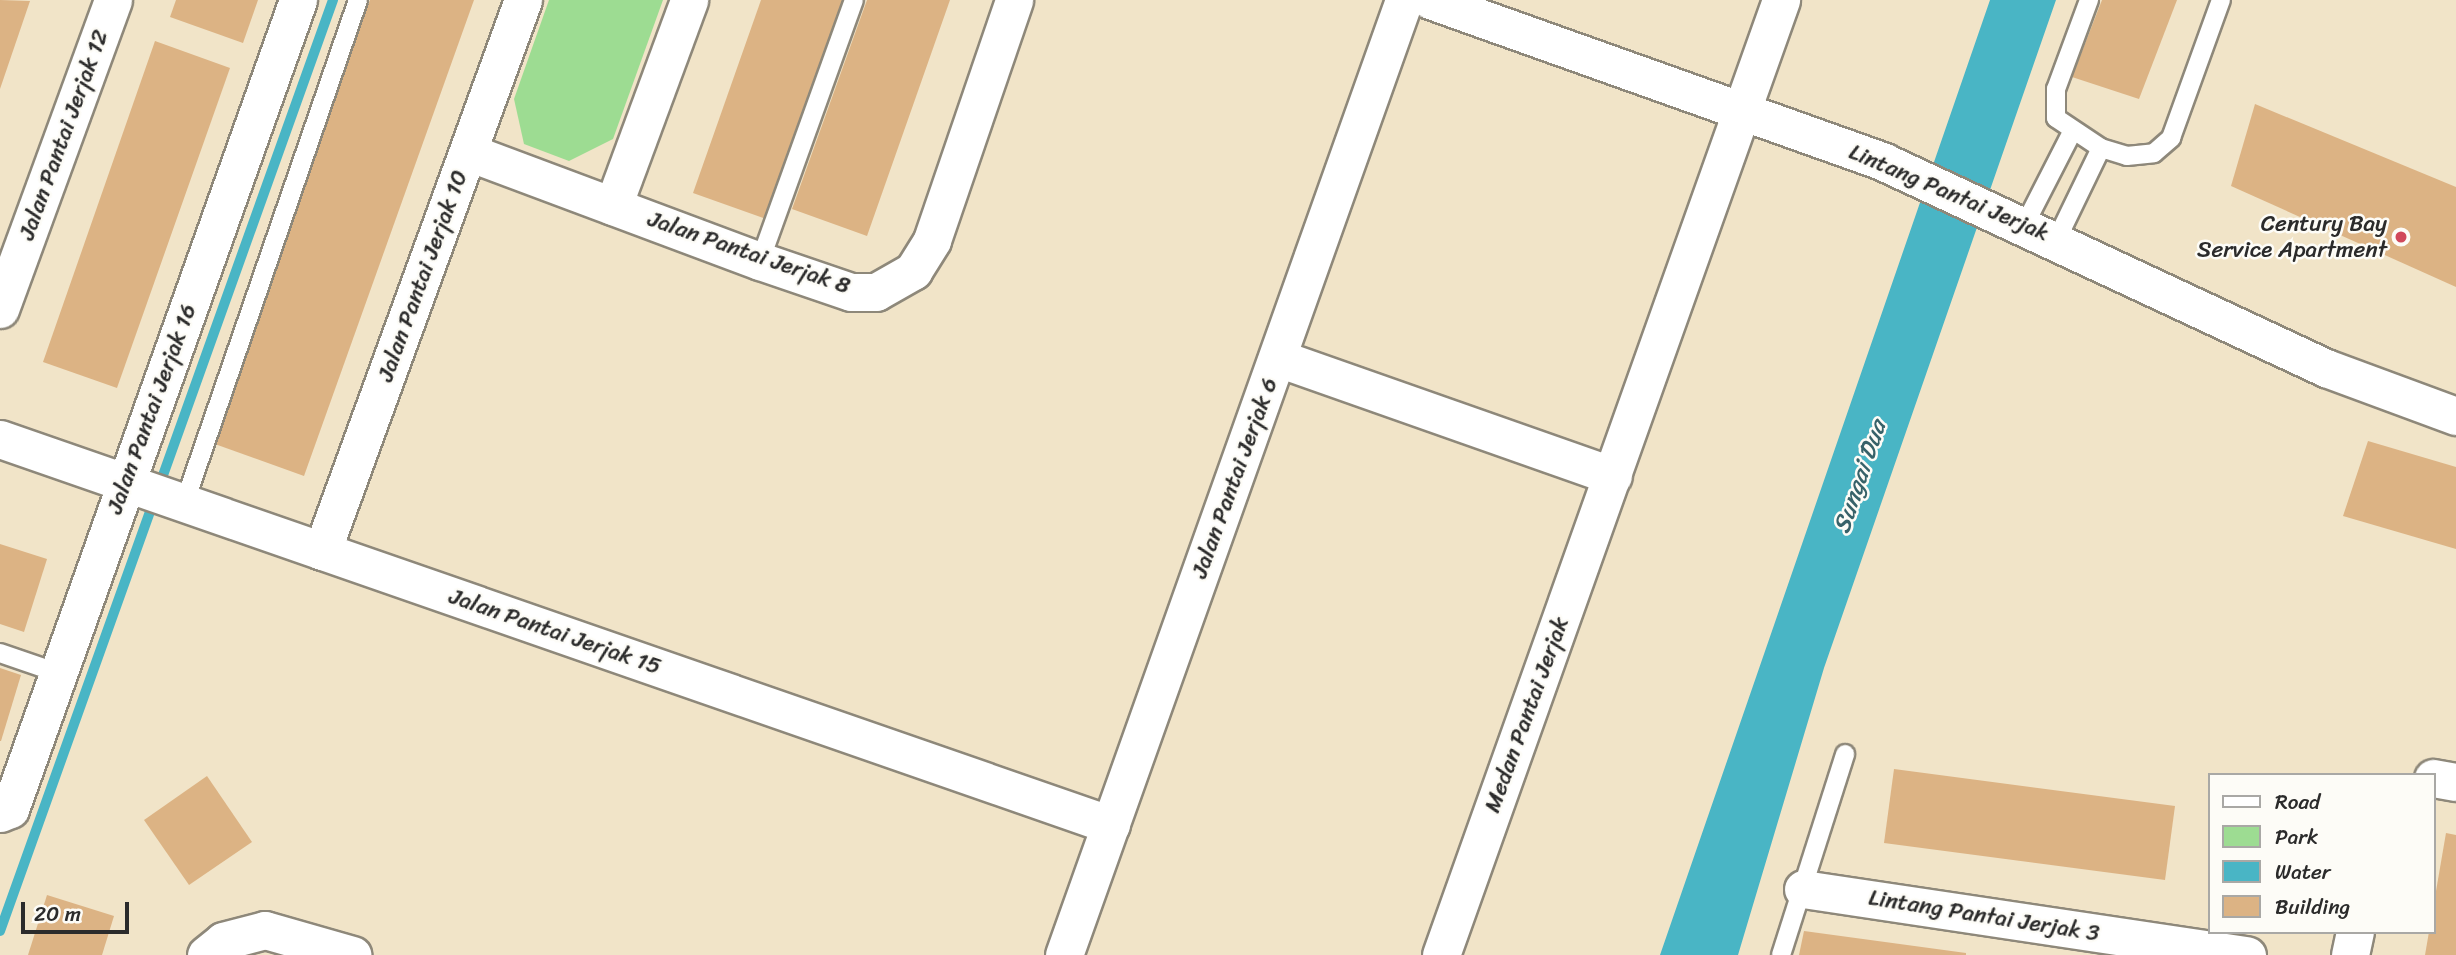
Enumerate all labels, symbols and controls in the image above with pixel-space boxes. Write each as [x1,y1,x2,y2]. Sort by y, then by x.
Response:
street label: Jalan Pantai Jerjak 12 [13,25,115,245]
street label: Lintang Pantai Jerjak [1844,138,2054,248]
street label: Jalan Pantai Jerjak 10 [372,166,474,386]
street label: Jalan Pantai Jerjak 8 [643,205,855,301]
place label: Century Bay Service Apartment [2197,210,2387,264]
marker: Century Bay Service Apartment [2393,229,2409,245]
street label: Jalan Pantai Jerjak 16 [101,300,203,518]
street label: Jalan Pantai Jerjak 6 [1186,373,1284,583]
water label: Sungai Dua [1827,417,1893,537]
street label: Jalan Pantai Jerjak 15 [445,583,665,681]
street label: Medan Pantai Jerjak [1479,613,1575,817]
legend [2208,773,2435,934]
text: Road [2275,783,2320,821]
text: Park [2275,818,2318,856]
text: Water [2275,853,2330,891]
street label: Lintang Pantai Jerjak 3 [1866,884,2102,948]
scale bar [24,888,133,932]
text: Building [2275,888,2350,926]
text: 20 m [34,895,81,933]

